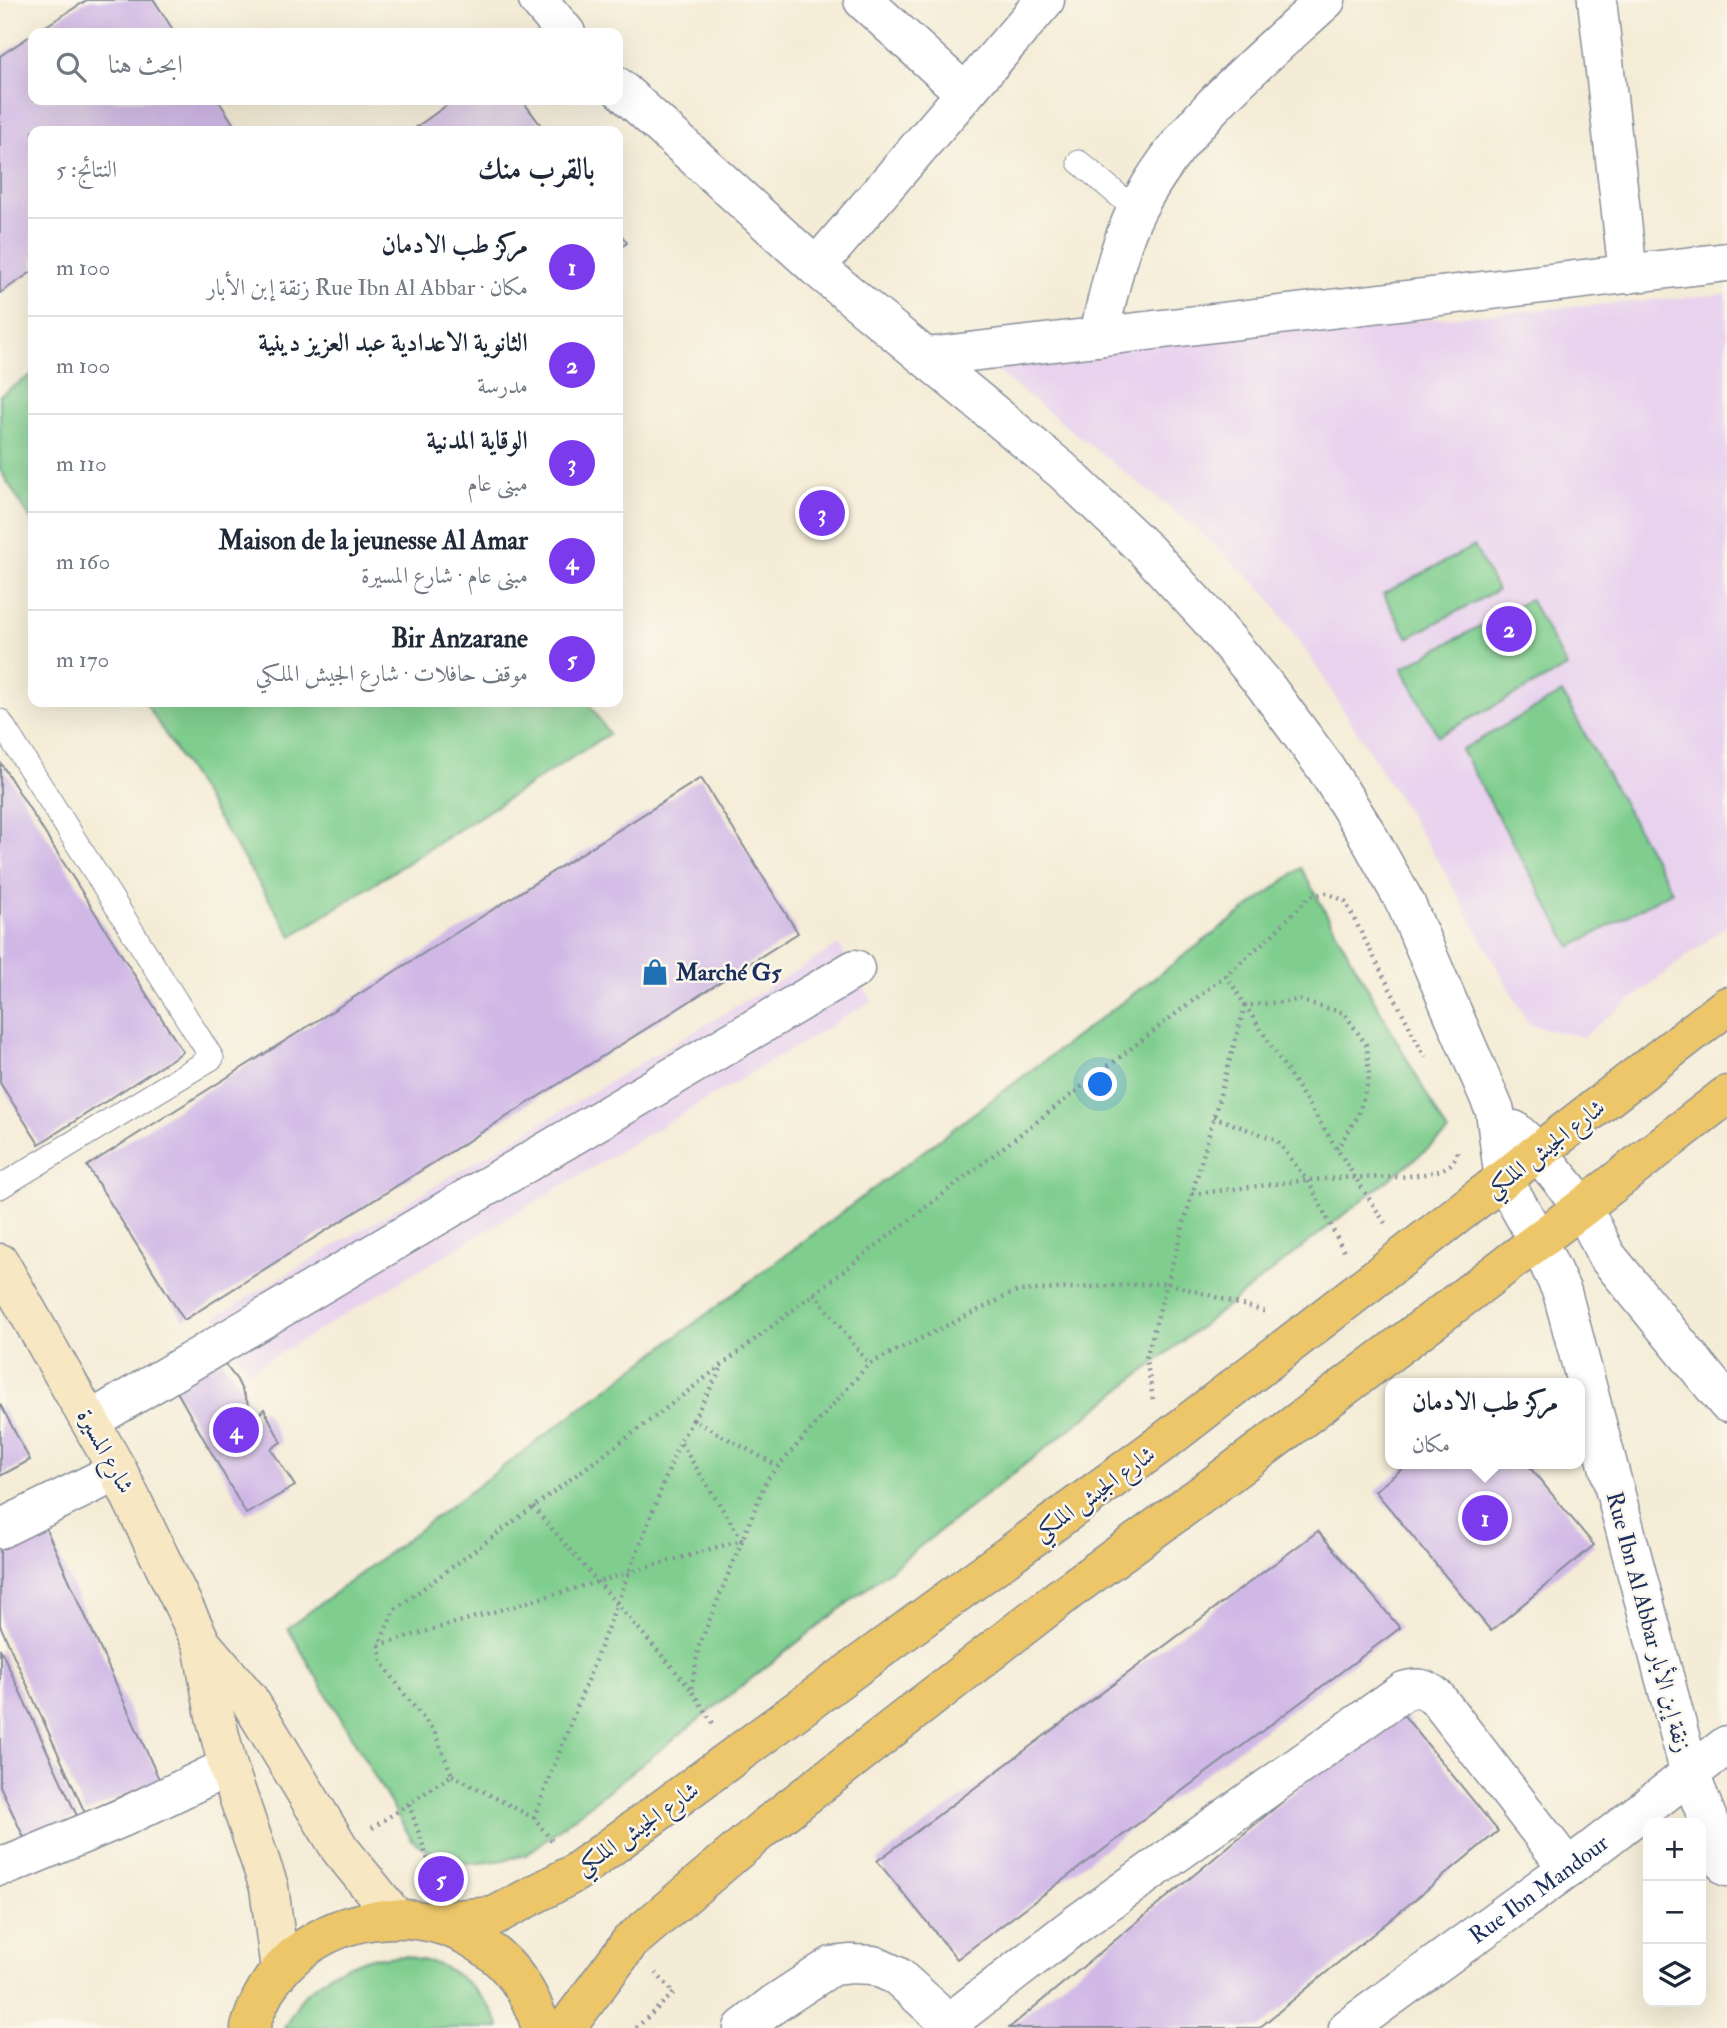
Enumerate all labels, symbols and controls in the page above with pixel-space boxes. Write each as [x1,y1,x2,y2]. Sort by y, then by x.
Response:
search box [28,28,623,105]
icon: search [52,48,90,86]
text: ابحث هنا [108,49,183,81]
text: بالقرب منك [478,151,595,188]
text: النتائج: 5 [56,155,117,184]
text: مركز طب الادمان [381,229,528,261]
text: 100 m [56,253,110,282]
text: 1 [568,253,576,282]
text: مكان · Rue Ibn Al Abbar زنقة إبن الأبار [207,273,528,302]
text: الثانوية الاعدادية عبد العزيز دينية [258,327,528,359]
text: 100 m [56,351,110,380]
text: 2 [566,351,578,380]
text: مدرسة [477,371,528,400]
text: الوقاية المدنية [426,425,528,457]
text: 110 m [56,449,107,478]
text: 3 [568,449,576,478]
text: مبنى عام [467,469,528,498]
pin: 3 [799,487,845,539]
text: Maison de la jeunesse Al Amar [219,525,528,557]
text: 160 m [56,547,110,576]
text: 4 [566,547,578,576]
text: مبنى عام · شارع المسيرة [361,561,528,590]
pin: 2 [1486,603,1532,655]
text: Bir Anzarane [391,623,528,655]
text: 170 m [56,645,109,674]
text: 5 [567,645,577,674]
text: موقف حافلات · شارع الجيش الملكي [255,659,528,688]
shop icon: Marché G5 [640,957,670,987]
place label: Marché G5 [675,958,782,987]
your location [1083,1067,1117,1101]
street label: شارع الجيش الملكي [1480,1093,1614,1209]
popup [1385,1378,1585,1469]
text: مركز طب الادمان [1412,1386,1558,1418]
street label: شارع المسيرة [66,1404,141,1501]
pin: 4 [213,1404,259,1456]
text: مكان [1412,1430,1450,1459]
street label: شارع الجيش الملكي [1028,1439,1164,1552]
street label: Rue Ibn Al Abbar زنقة إبن الأبار [1600,1488,1699,1756]
pin: 1 [1462,1492,1508,1544]
street label: شارع الجيش الملكي [570,1775,708,1886]
map controls [1643,1818,1706,2007]
button: + [1643,1818,1706,1881]
street label: Rue Ibn Mandour [1463,1828,1615,1950]
pin: 5 [418,1853,464,1905]
button: − [1643,1881,1706,1944]
button: layers [1643,1944,1706,2007]

